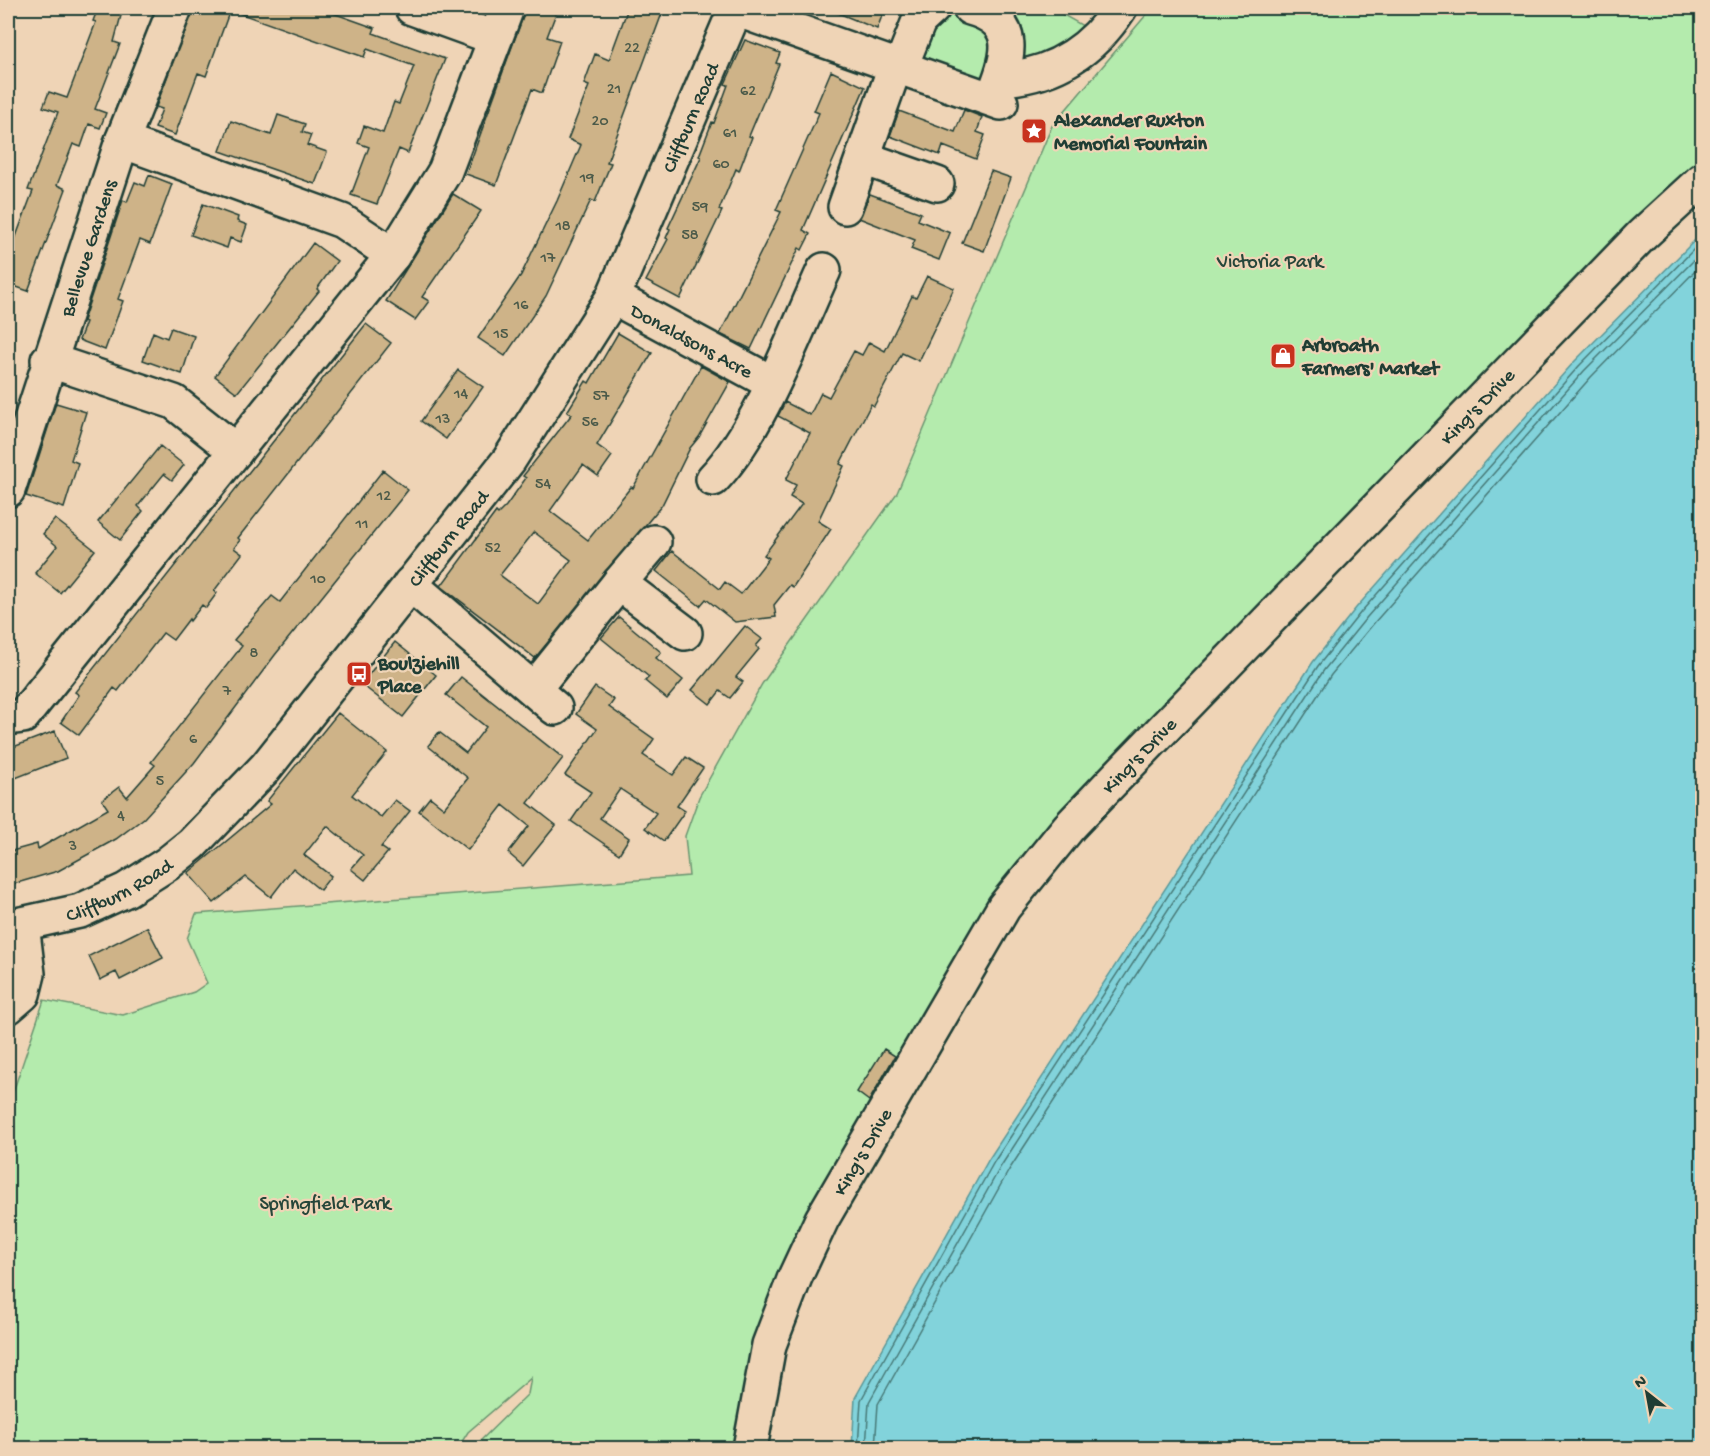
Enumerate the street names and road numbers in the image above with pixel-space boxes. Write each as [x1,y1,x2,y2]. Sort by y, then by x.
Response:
street label: Cliffburn Road [659,58,727,177]
street label: Bellevue Gardens [57,177,124,321]
street label: Donaldsons Acre [624,300,756,386]
street label: King's Drive [1437,365,1522,451]
street label: Cliffburn Road [405,485,497,593]
street label: King's Drive [1099,714,1183,800]
street label: Cliffburn Road [64,854,180,929]
street label: King's Drive [830,1105,899,1201]

